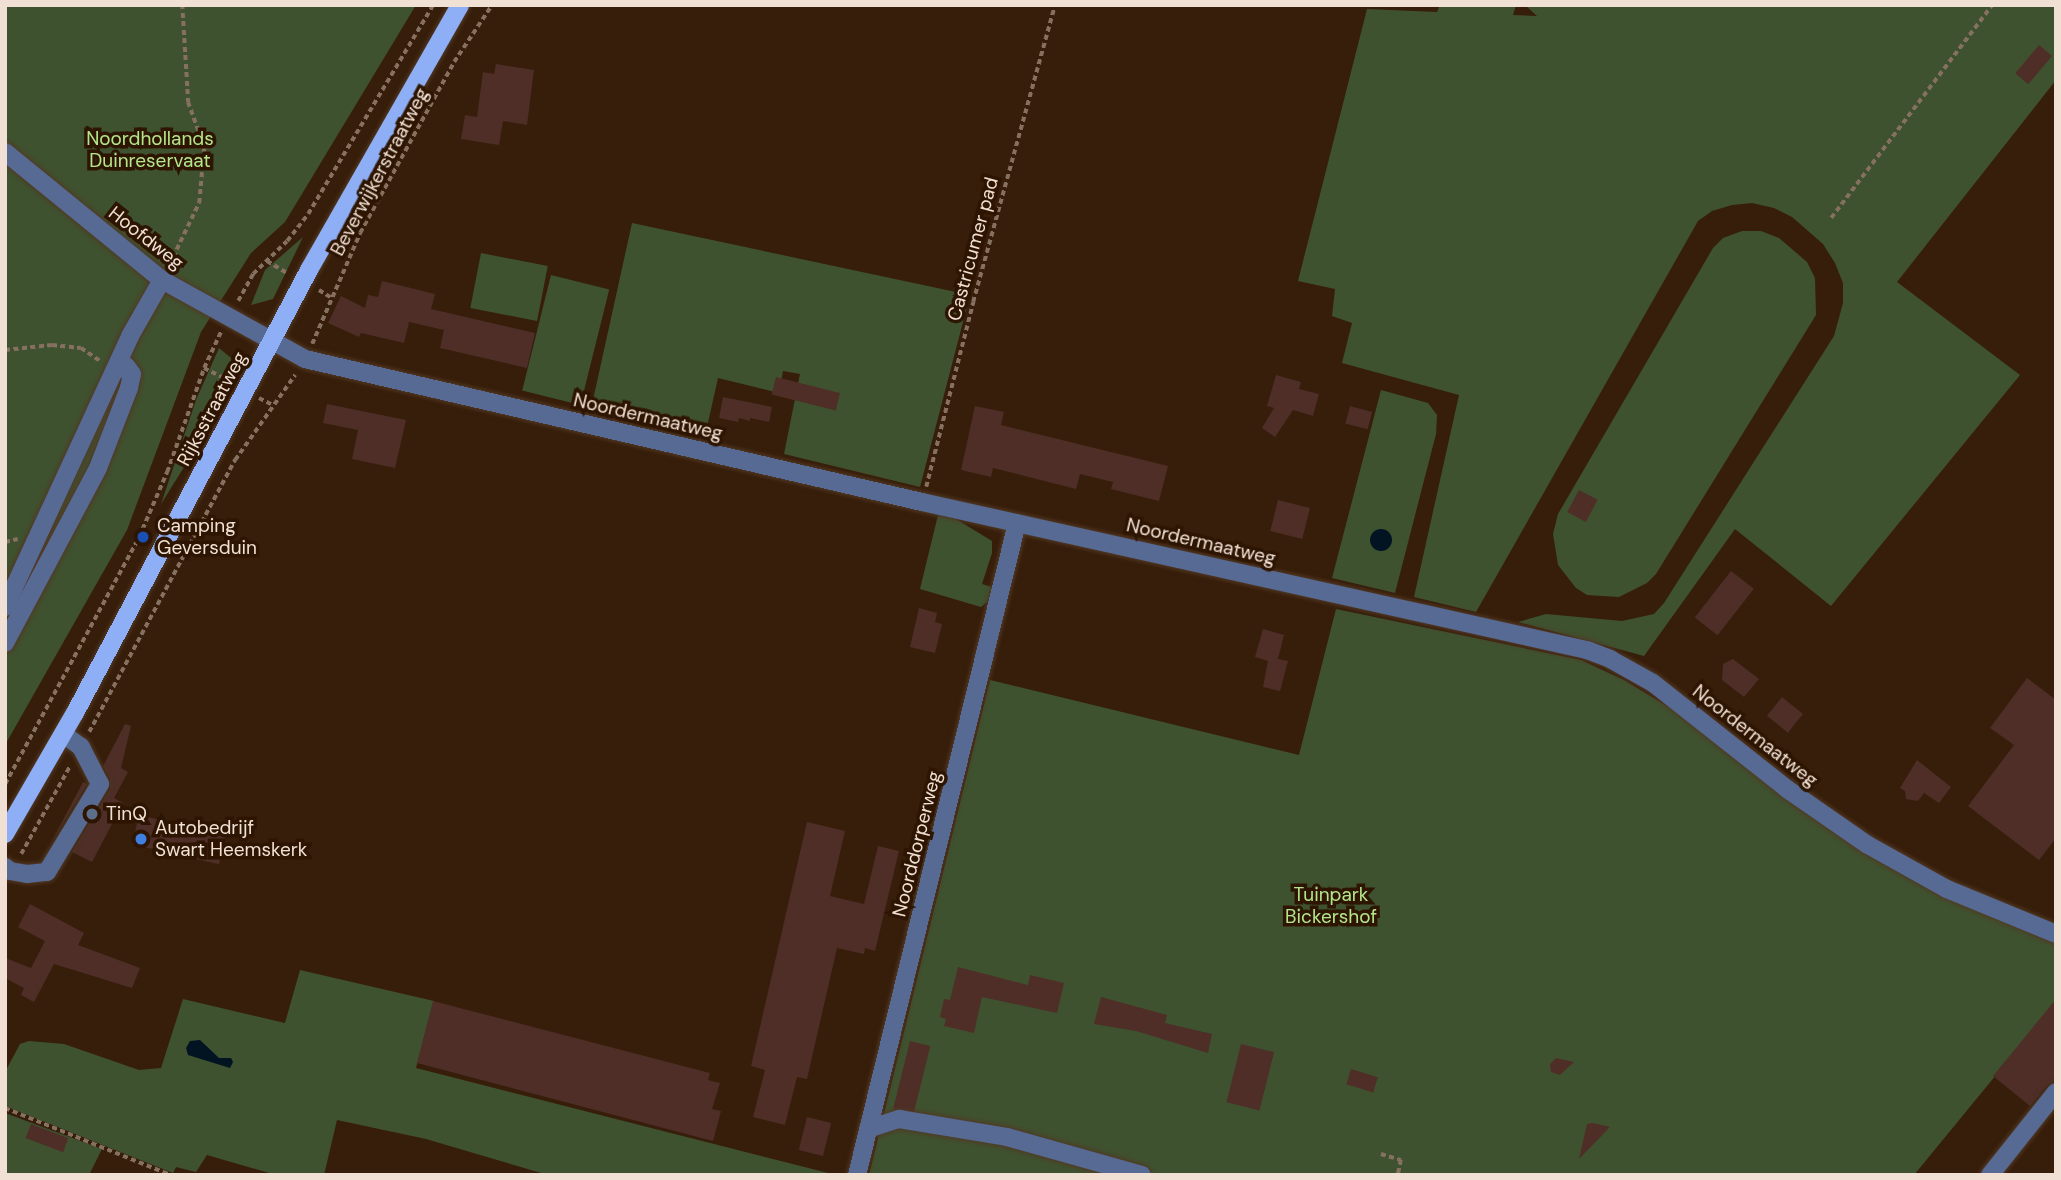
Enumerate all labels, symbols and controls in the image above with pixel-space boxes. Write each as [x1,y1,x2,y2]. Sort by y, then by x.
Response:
street label: Beverwijkerstraatweg [326,84,434,260]
park label: Noordhollands Duinreservaat [86,128,214,172]
street label: Castricumer pad [943,175,1003,323]
street label: Hoofdweg [104,202,188,274]
street label: Rijksstraatweg [172,348,252,470]
street label: Noordermaatweg [571,389,725,445]
street label: Noordermaatweg [1124,514,1278,570]
place label: Camping Geversduin [157,515,257,559]
marker: Camping Geversduin [135,529,151,545]
street label: Noordermaatweg [1688,680,1822,792]
street label: Noorddorperweg [888,769,946,919]
place label: TinQ [106,803,147,825]
marker: TinQ [84,806,100,822]
place label: Autobedrijf Swart Heemskerk [155,817,307,861]
marker: Autobedrijf Swart Heemskerk [133,831,149,847]
park label: Tuinpark Bickershof [1285,884,1377,928]

